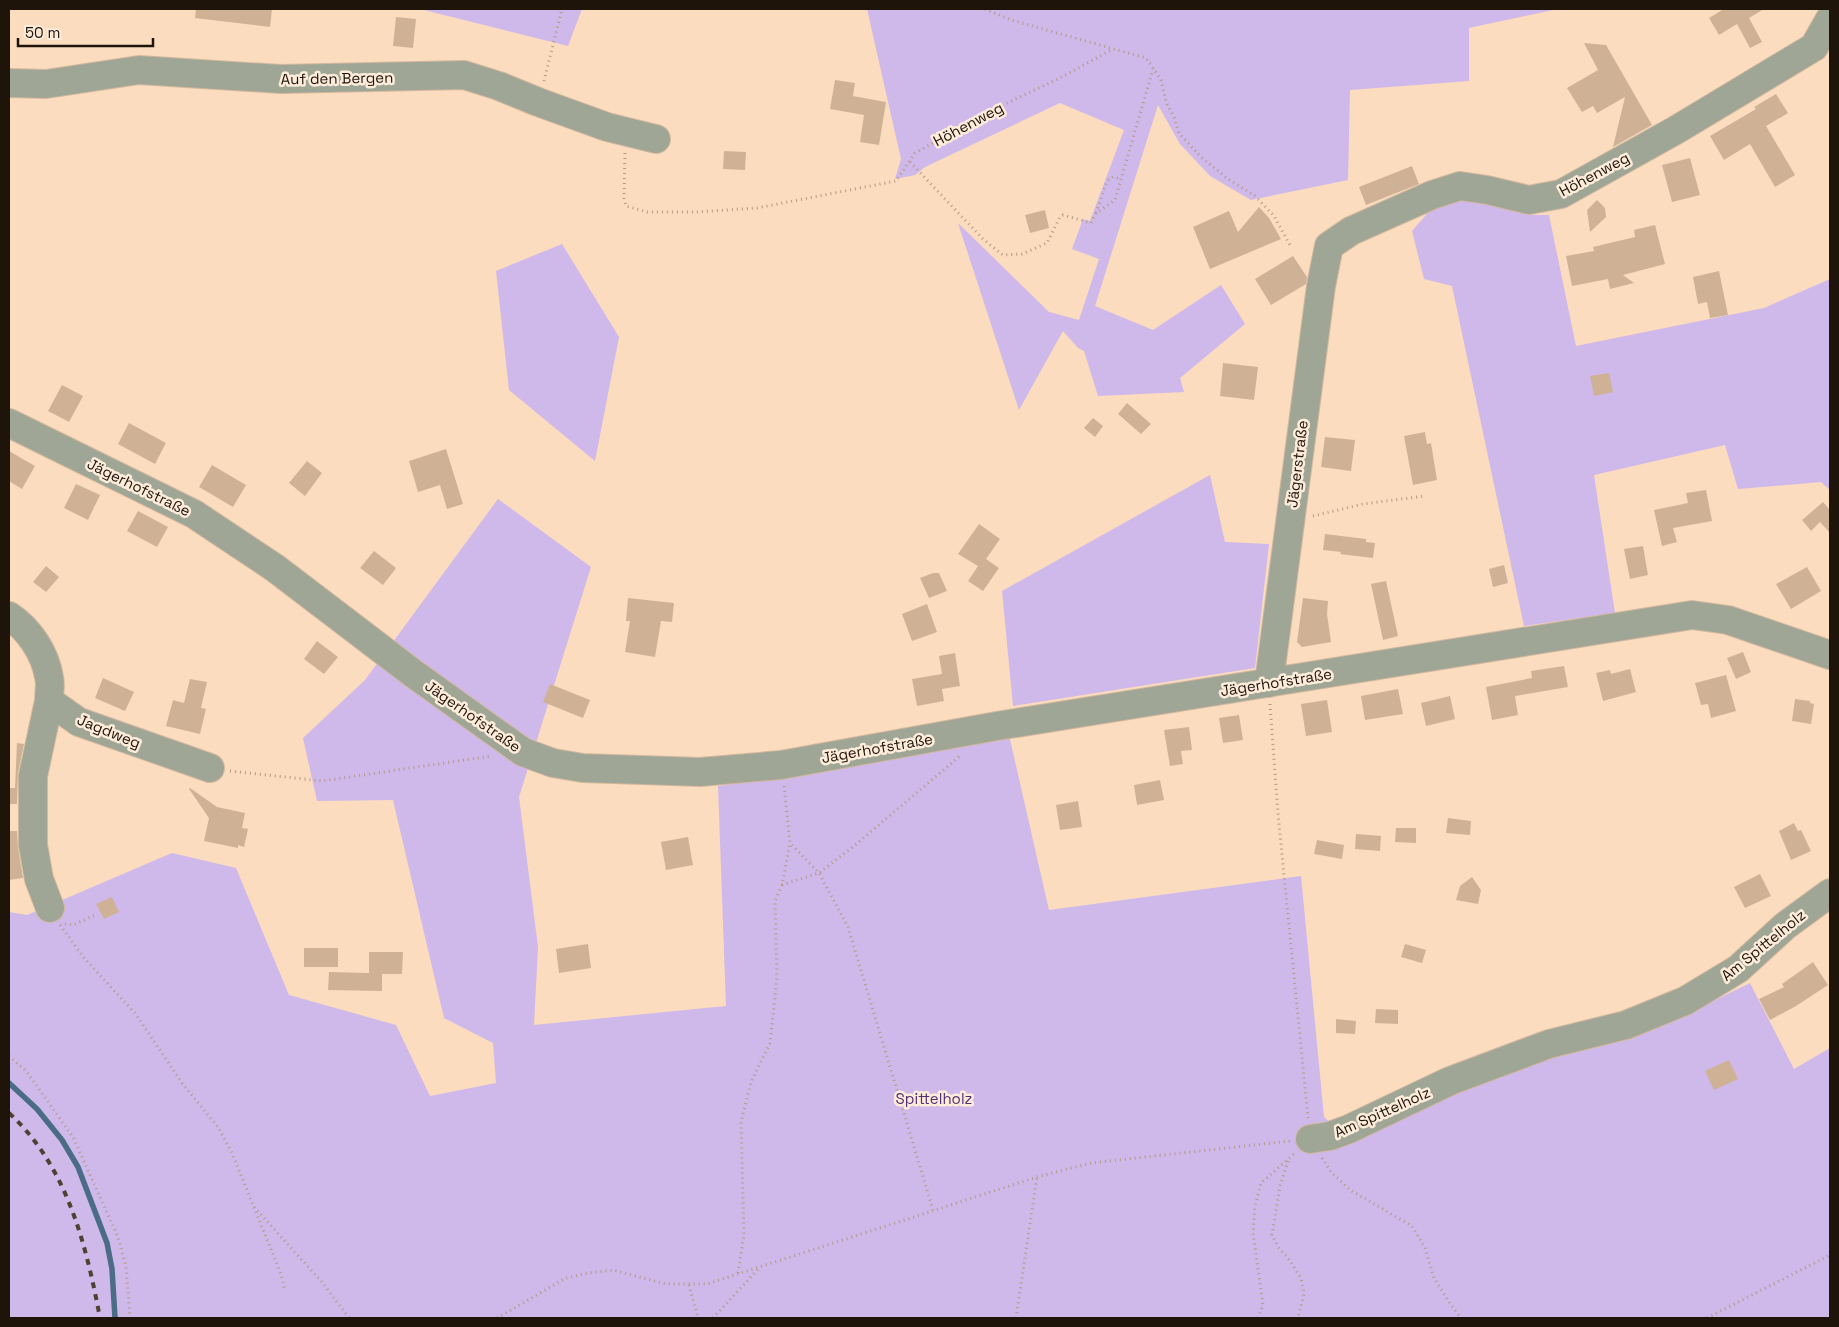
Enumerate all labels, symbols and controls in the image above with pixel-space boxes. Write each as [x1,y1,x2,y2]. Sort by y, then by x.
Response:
scale bar [18,15,152,47]
text: 50 m [25,23,60,42]
street label: Auf den Bergen [281,68,393,88]
street label: Höhenweg [930,98,1006,150]
street label: Höhenweg [1556,148,1632,200]
street label: Jägerstraße [1282,419,1312,509]
street label: Jägerhofstraße [84,454,194,520]
street label: Jägerhofstraße [1219,664,1333,700]
street label: Jägerhofstraße [421,676,525,756]
street label: Jagdweg [75,710,143,752]
street label: Jägerhofstraße [820,729,934,767]
street label: Am Spittelholz [1717,905,1809,985]
street label: Am Spittelholz [1331,1082,1433,1142]
park label: Spittelholz [896,1089,972,1108]

